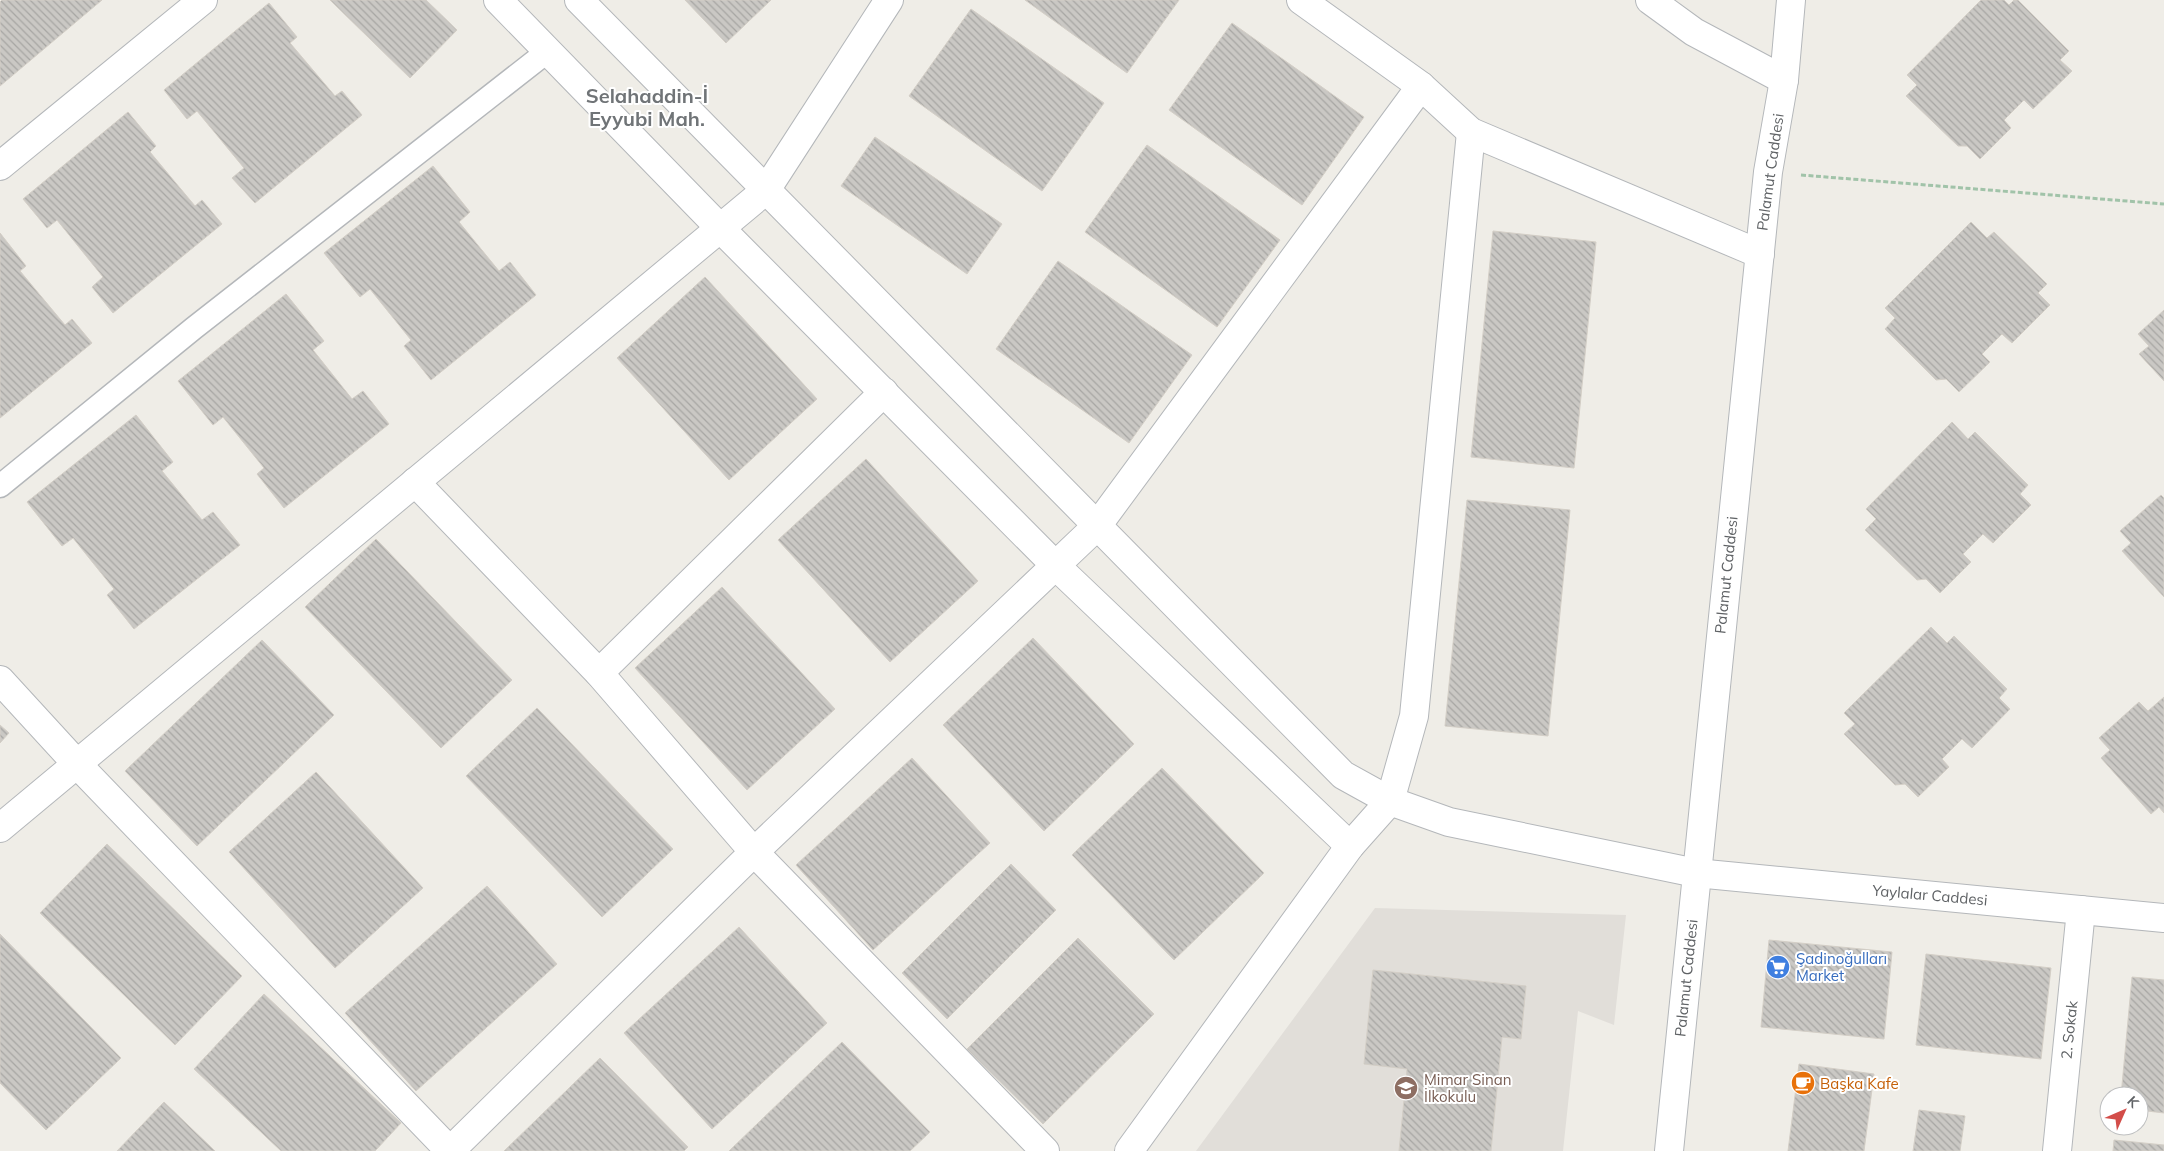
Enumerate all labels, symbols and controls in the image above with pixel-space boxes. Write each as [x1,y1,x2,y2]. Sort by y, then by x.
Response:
district label: Selahaddin-İ Eyyubi Mah. [586,83,708,131]
street label: Palamut Caddesi [1752,112,1788,232]
street label: Palamut Caddesi [1710,515,1742,635]
street label: Yaylalar Caddesi [1871,880,1988,909]
street label: Palamut Caddesi [1670,918,1702,1038]
place label: Şadinoğulları Market [1796,949,1887,985]
supermarket icon: Şadinoğulları Market [1765,954,1791,980]
street label: 2. Sokak [2056,1000,2082,1060]
place label: Mimar Sinan İlkokulu [1424,1070,1511,1106]
cafe icon: Başka Kafe [1790,1070,1816,1096]
place label: Başka Kafe [1820,1074,1899,1093]
school or university icon: Mimar Sinan İlkokulu [1393,1075,1419,1101]
north arrow [2099,1086,2149,1136]
text: K [2124,1092,2143,1112]

